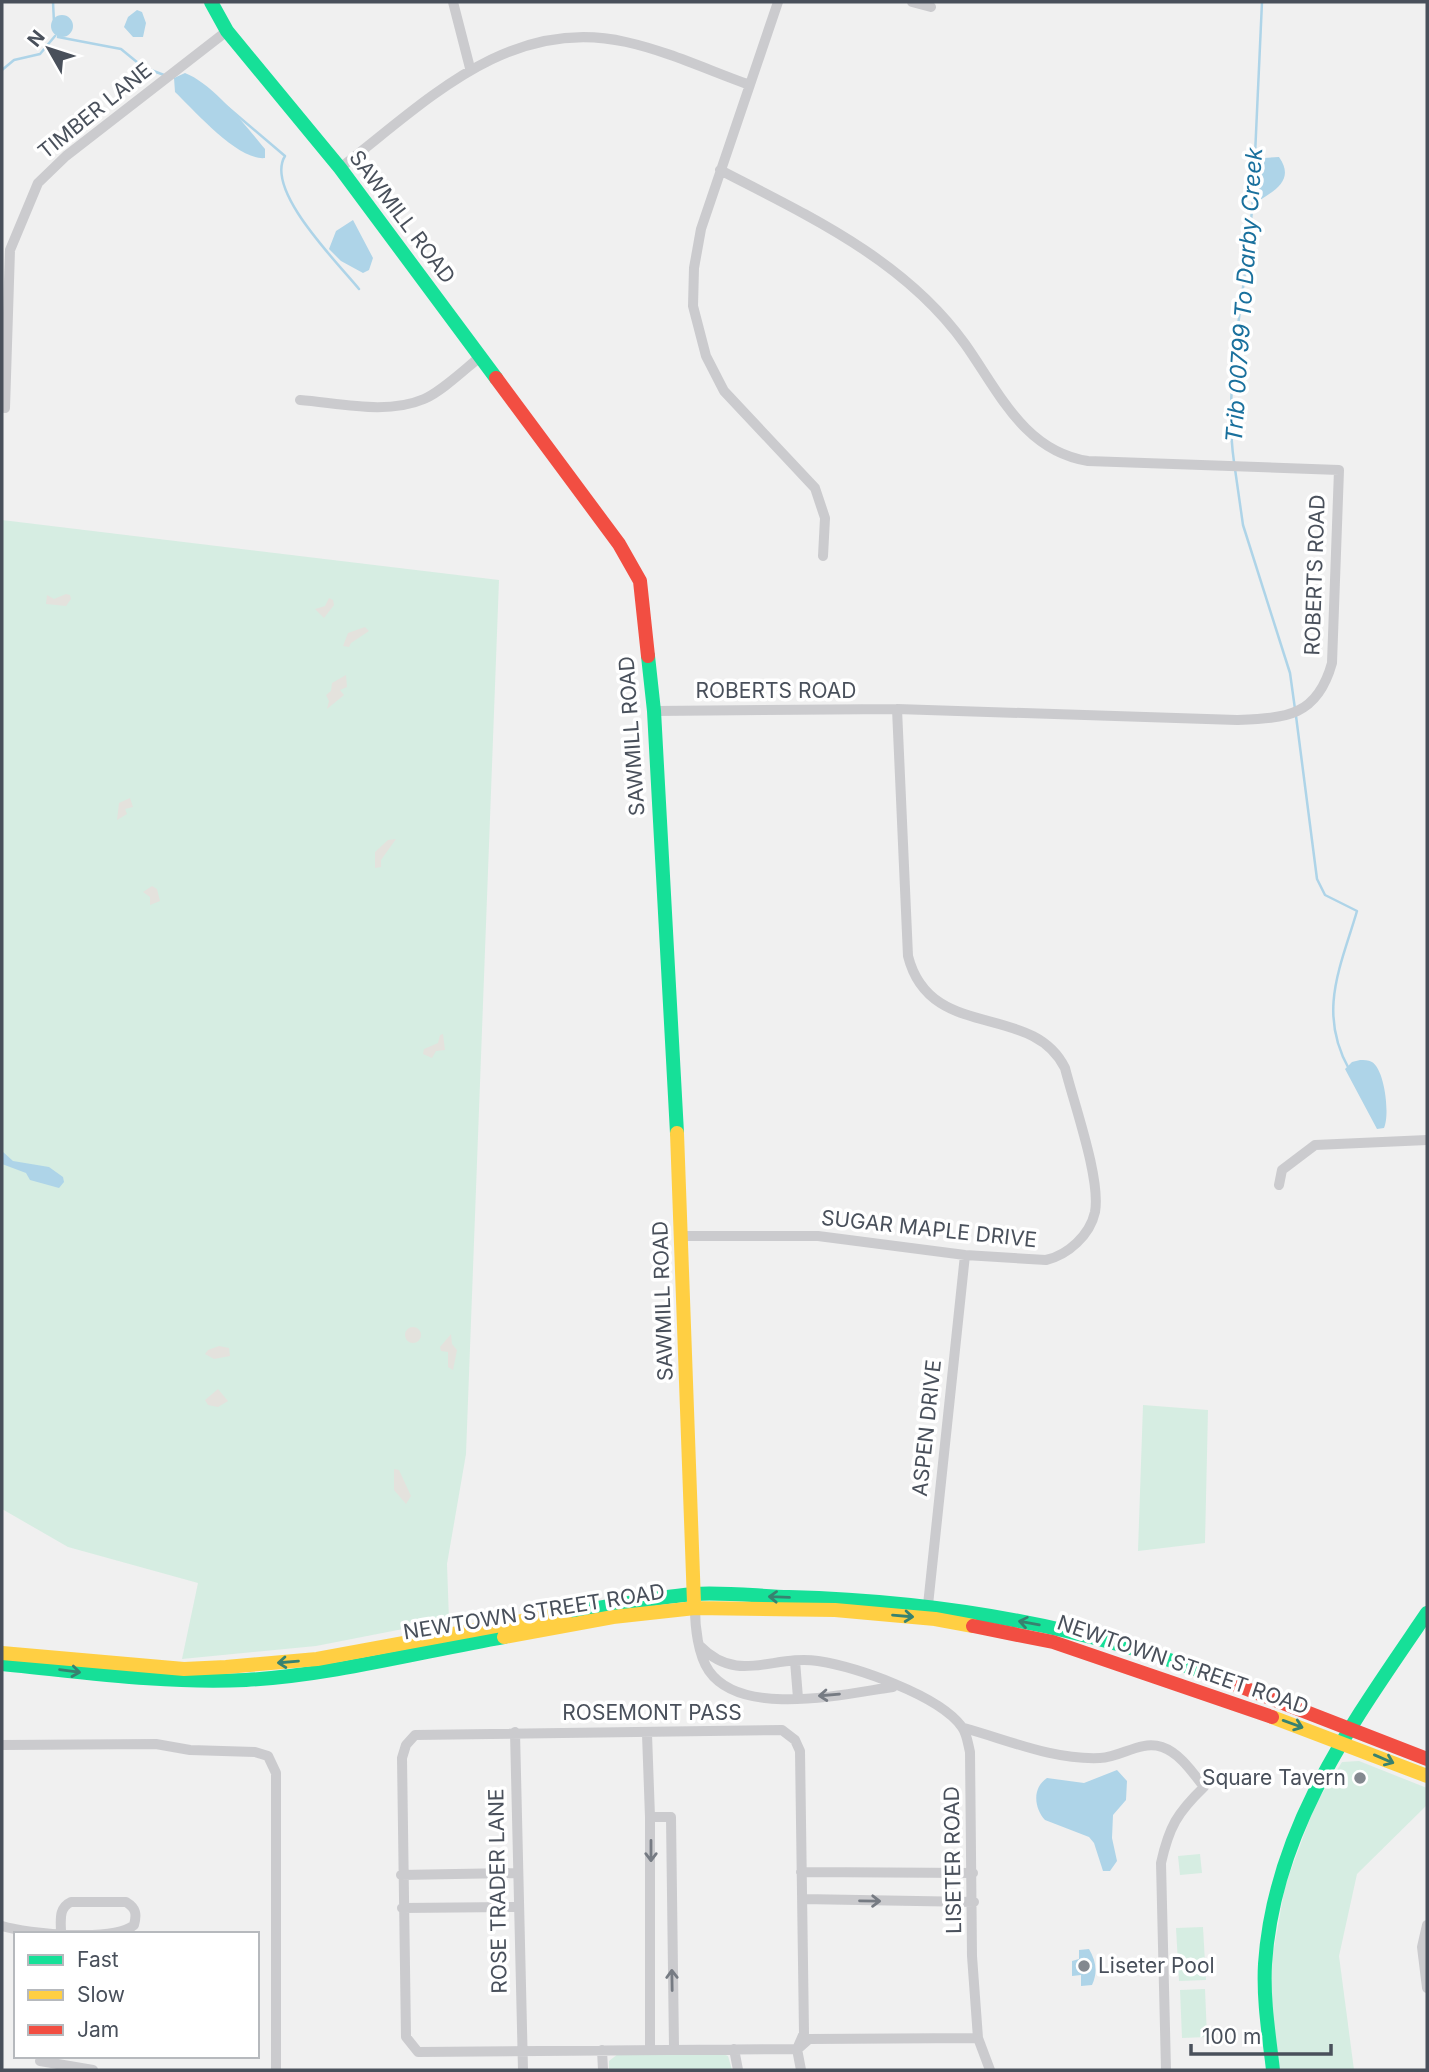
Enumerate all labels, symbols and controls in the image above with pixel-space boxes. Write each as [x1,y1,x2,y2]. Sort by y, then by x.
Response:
north arrow [14,14,84,84]
text: N [23,26,50,51]
street label: TIMBER LANE [33,57,156,164]
street label: SAWMILL ROAD [344,145,461,288]
water label: Trib 00799 To Darby Creek [1220,146,1268,443]
street label: ROBERTS ROAD [1299,494,1330,656]
street label: SAWMILL ROAD [613,655,650,817]
street label: ROBERTS ROAD [696,678,856,703]
street label: SUGAR MAPLE DRIVE [820,1205,1038,1252]
street label: SAWMILL ROAD [647,1221,678,1382]
street label: ASPEN DRIVE [907,1358,946,1497]
street label: NEWTOWN STREET ROAD [401,1578,666,1645]
one-way arrow [768,1590,791,1603]
one-way arrow [891,1610,914,1623]
street label: NEWTOWN STREET ROAD [1054,1610,1312,1719]
one-way arrow [1018,1616,1041,1629]
one-way arrow [277,1656,300,1669]
one-way arrow [58,1665,80,1678]
one-way arrow [819,1689,841,1702]
street label: ROSEMONT PASS [562,1700,742,1725]
one-way arrow [1282,1718,1304,1731]
one-way arrow [1373,1754,1394,1767]
place label: Square Tavern [1202,1765,1346,1790]
marker: Square Tavern [1352,1770,1368,1786]
street label: LISETER ROAD [939,1786,966,1934]
street label: ROSE TRADER LANE [483,1788,512,1994]
one-way arrow [644,1839,657,1862]
one-way arrow [858,1894,881,1907]
legend [14,1932,259,2058]
text: Fast [77,1947,119,1972]
place label: Liseter Pool [1098,1953,1215,1978]
marker: Liseter Pool [1076,1958,1092,1974]
one-way arrow [666,1969,679,1992]
text: Slow [77,1982,125,2007]
scale bar [1191,2012,1331,2056]
text: Jam [77,2017,119,2042]
text: 100 m [1202,2024,1261,2049]

